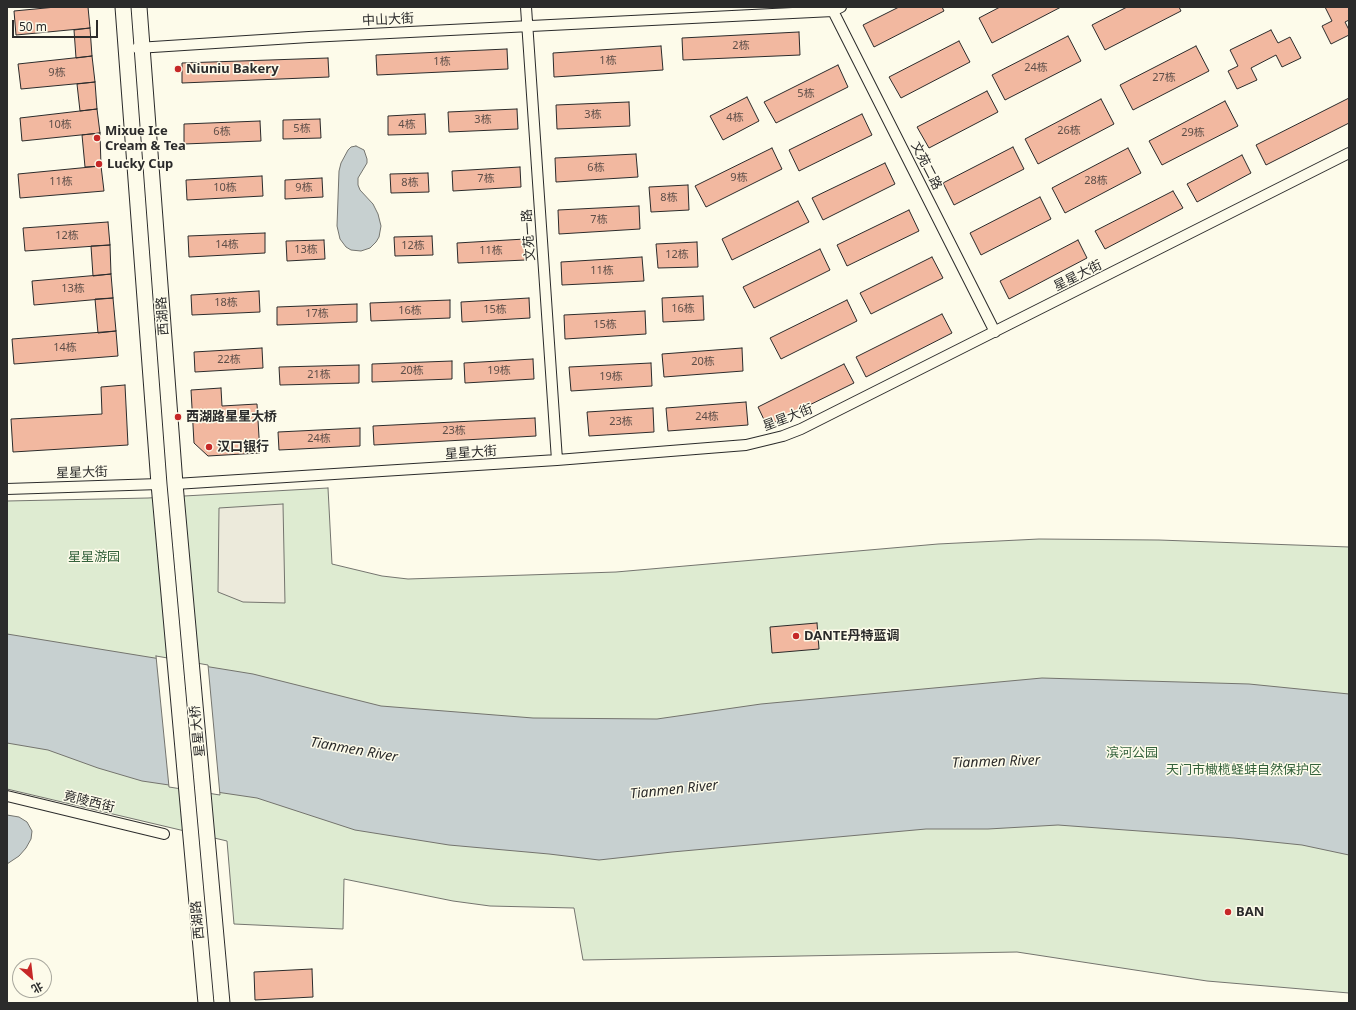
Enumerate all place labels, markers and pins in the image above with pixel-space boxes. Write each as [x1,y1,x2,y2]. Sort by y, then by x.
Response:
place label: Niuniu Bakery [186,61,279,77]
marker: Niuniu Bakery [173,64,183,74]
place label: Mixue Ice Cream & Tea [105,123,186,154]
marker: Mixue Ice Cream & Tea [92,133,102,143]
place label: Lucky Cup [107,156,173,172]
marker: Lucky Cup [94,159,104,169]
place label: 西湖路星星大桥 [186,409,277,425]
marker: 西湖路星星大桥 [173,412,183,422]
place label: 汉口银行 [217,439,269,455]
marker: 汉口银行 [204,442,214,452]
place label: DANTE丹特蓝调 [804,628,900,644]
marker: DANTE丹特蓝调 [791,631,801,641]
place label: BAN [1236,904,1264,920]
marker: BAN [1223,907,1233,917]

